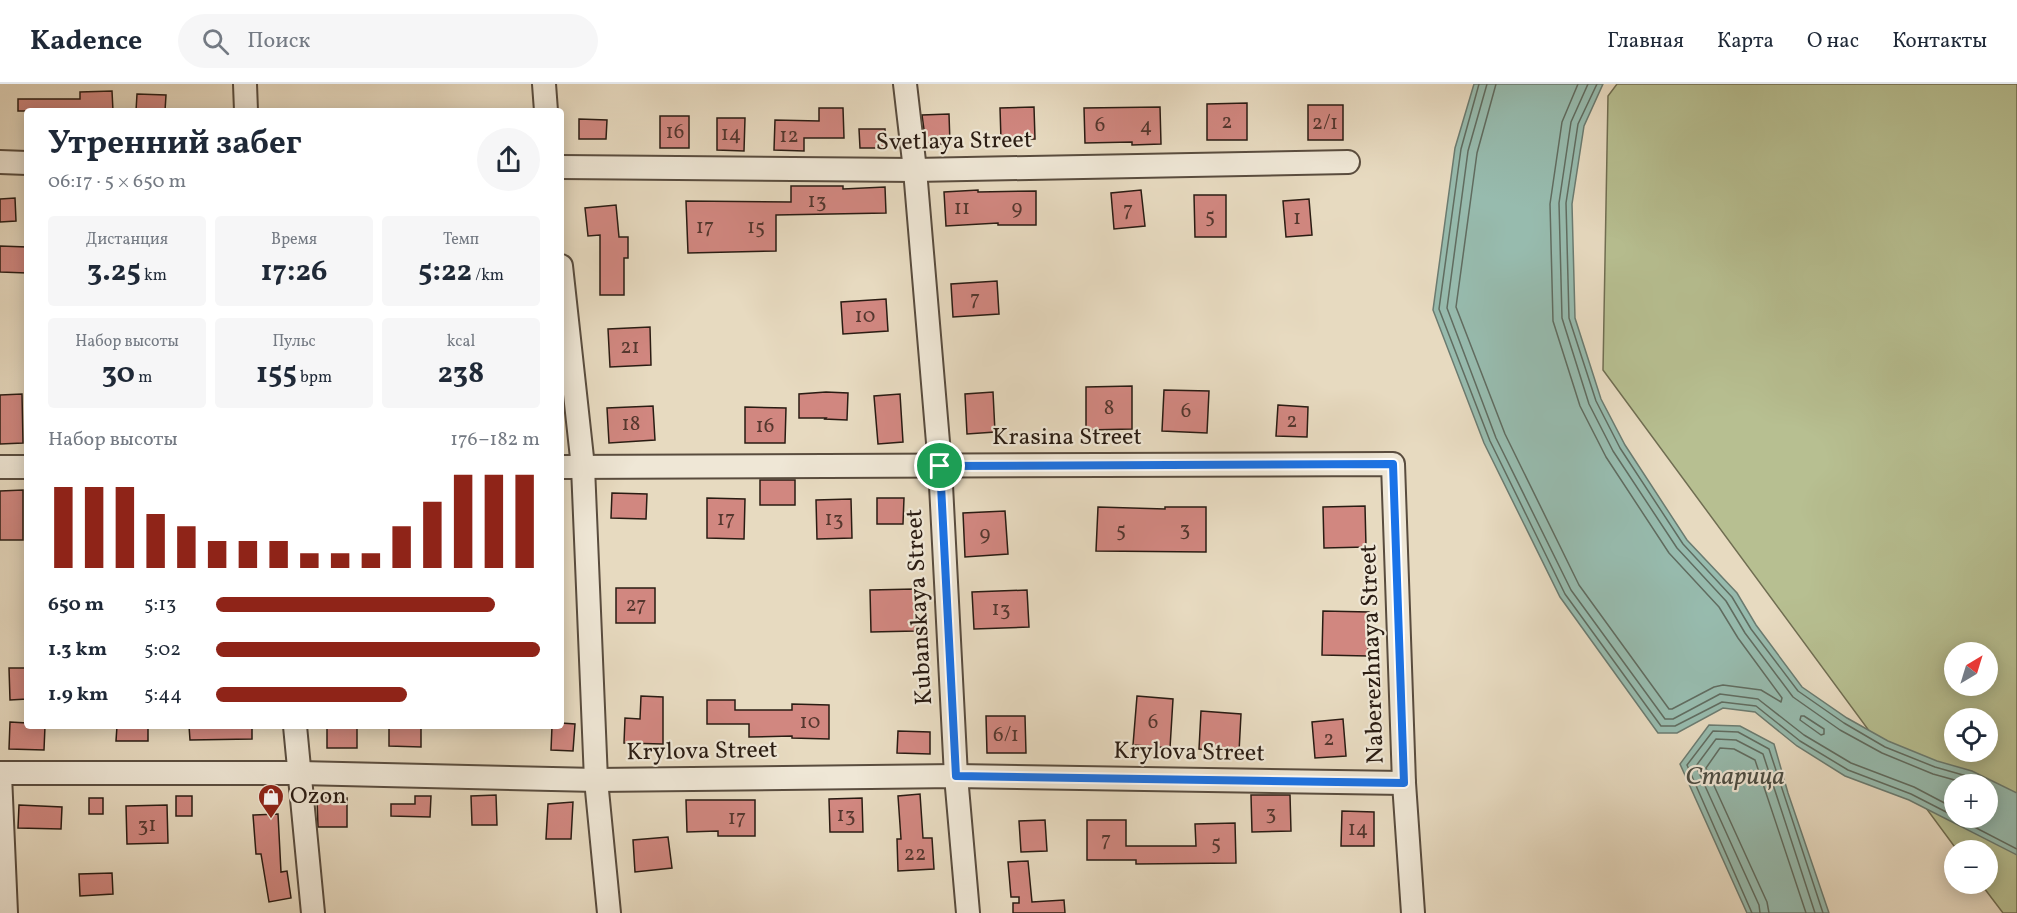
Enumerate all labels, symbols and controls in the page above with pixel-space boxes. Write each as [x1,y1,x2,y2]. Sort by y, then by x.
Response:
search box [178,14,598,68]
text: Kadence [30,22,142,61]
icon: search [199,25,232,58]
text: Поиск [247,26,310,57]
text: Главная [1607,27,1684,56]
text: Карта [1717,27,1774,56]
text: О нас [1807,27,1859,56]
text: Контакты [1892,27,1987,56]
house number: 2 [1221,108,1233,137]
house number: 2/1 [1312,109,1338,138]
house number: 6 [1095,111,1105,140]
house number: 4 [1140,112,1152,141]
house number: 16 [666,118,684,147]
house number: 14 [721,120,741,149]
text: Утренний забег [48,122,302,168]
house number: 12 [779,122,799,151]
street label: Svetlaya Street [875,124,1033,160]
button: share [477,128,540,191]
text: 06:17 · 5 × 650 m [48,168,186,196]
house number: 13 [808,187,826,216]
house number: 11 [954,194,970,223]
house number: 9 [1012,194,1023,223]
house number: 7 [1123,196,1133,225]
house number: 5 [1205,202,1215,231]
house number: 1 [1293,204,1301,233]
house number: 17 [696,213,714,242]
house number: 15 [747,213,765,242]
text: Дистанция [86,229,168,251]
text: Время [271,229,317,251]
text: Темп [443,229,479,251]
text: 3.25 [87,251,141,293]
text: 17:26 [261,251,328,293]
text: 5:22 [418,251,472,293]
text: km [141,265,167,287]
text: /km [472,265,504,287]
house number: 7 [970,285,980,314]
house number: 10 [855,302,875,331]
text: Набор высоты [75,331,179,353]
text: Пульс [272,331,316,353]
text: kcal [447,331,475,353]
house number: 21 [620,333,640,362]
text: 30 [102,353,135,395]
text: 155 [256,353,297,395]
text: 238 [438,353,484,395]
text: m [135,367,152,389]
text: bpm [297,367,332,389]
house number: 8 [1104,394,1114,423]
house number: 6 [1181,397,1191,426]
house number: 2 [1286,407,1298,436]
house number: 18 [622,410,640,439]
house number: 16 [756,412,774,441]
street label: Krasina Street [992,421,1142,455]
text: Набор высоты [48,426,178,454]
text: 176–182 m [450,426,540,454]
pin [914,440,965,491]
icon: arrive [923,449,956,482]
house number: 17 [717,505,735,534]
house number: 13 [825,505,843,534]
street label: Kubanskaya Street [898,508,942,706]
house number: 3 [1180,515,1190,544]
house number: 5 [1116,516,1126,545]
house number: 9 [980,520,991,549]
street label: Naberezhnaya Street [1352,543,1394,765]
text: 650 m [48,591,104,619]
text: 5:13 [144,591,176,619]
house number: 27 [626,591,646,620]
house number: 13 [992,595,1010,624]
text: 1.3 km [48,636,107,664]
text: 5:02 [144,636,181,664]
north arrow [1944,642,1998,696]
map controls [1944,642,1998,894]
text: 1.9 km [48,681,108,709]
text: 5:44 [144,681,182,709]
house number: 10 [800,708,820,737]
house number: 6 [1148,708,1158,737]
button: locate [1944,708,1998,762]
house number: 6/1 [993,721,1019,750]
house number: 2 [1323,725,1335,754]
street label: Krylova Street [626,734,778,770]
street label: Krylova Street [1113,735,1265,771]
water label: Старица [1685,759,1785,795]
button: + [1944,774,1998,828]
place label: Ozon [290,780,347,814]
shop icon: Ozon [256,782,286,820]
house number: 3 [1266,799,1276,828]
house number: 13 [837,801,855,830]
house number: 17 [728,804,746,833]
house number: 31 [138,811,156,840]
house number: 14 [1348,815,1368,844]
house number: 7 [1101,826,1111,855]
house number: 5 [1211,829,1221,858]
house number: 22 [904,840,926,869]
button: − [1944,840,1998,894]

